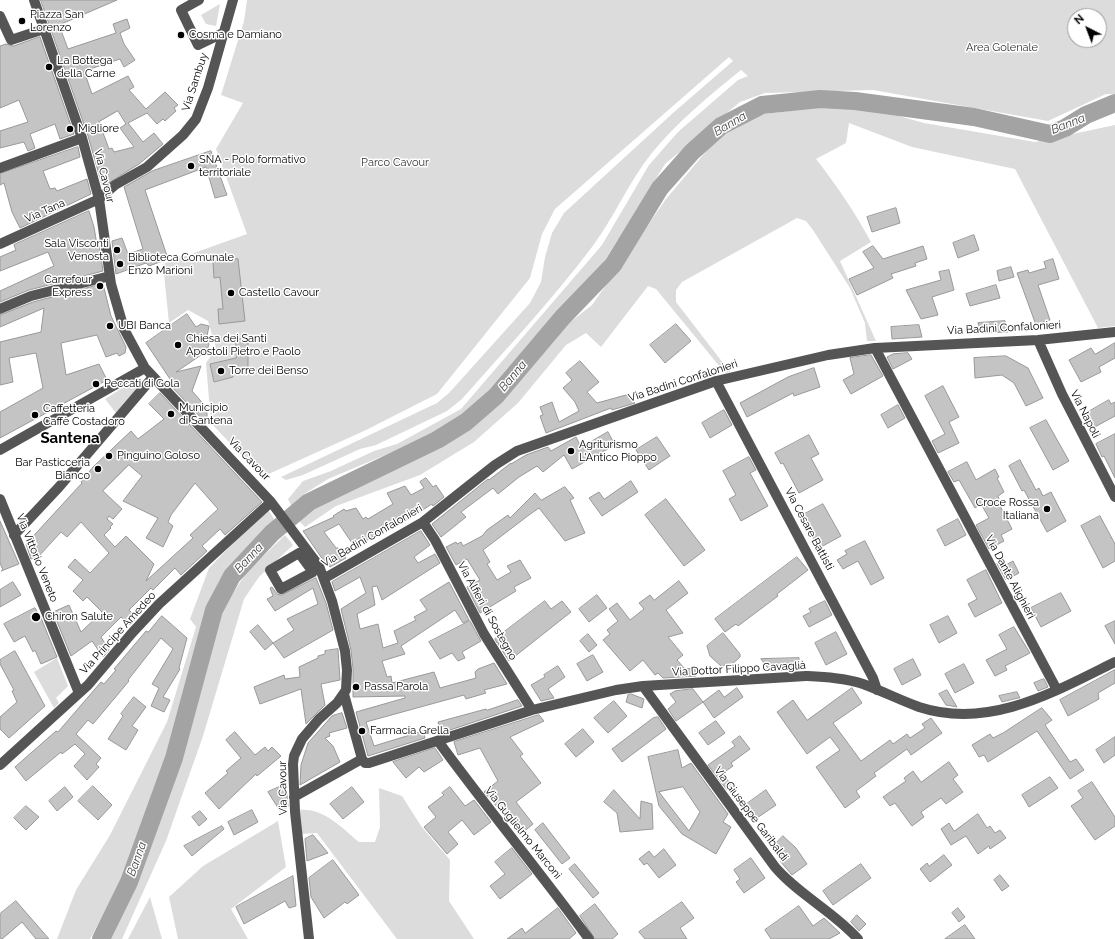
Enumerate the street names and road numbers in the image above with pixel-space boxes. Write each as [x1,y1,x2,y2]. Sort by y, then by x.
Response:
street label: Via Sambuy [179,51,211,113]
street label: Via Cavour [91,148,117,204]
street label: Via Tana [23,196,67,226]
street label: Via Badini Confalonieri [947,318,1061,338]
street label: Via Badini Confalonieri [627,357,739,405]
street label: Via Napoli [1067,388,1103,440]
street label: Via Cavour [225,435,273,483]
street label: Via Cesare Battisti [782,486,836,572]
street label: Via Badini Confalonieri [319,502,425,570]
street label: Via Vittorio Veneto [13,512,61,604]
street label: Via Dante Alighieri [982,533,1038,621]
street label: Via Alfieri di Sostegno [454,559,520,663]
street label: Via Principe Amedeo [77,589,159,677]
street label: Via Dottor Filippo Cavaglià [672,659,806,679]
street label: Via Cavour [276,761,290,815]
street label: Via Giuseppe Garibaldi [711,764,791,864]
street label: Via Guglielmo Marconi [482,784,564,882]

